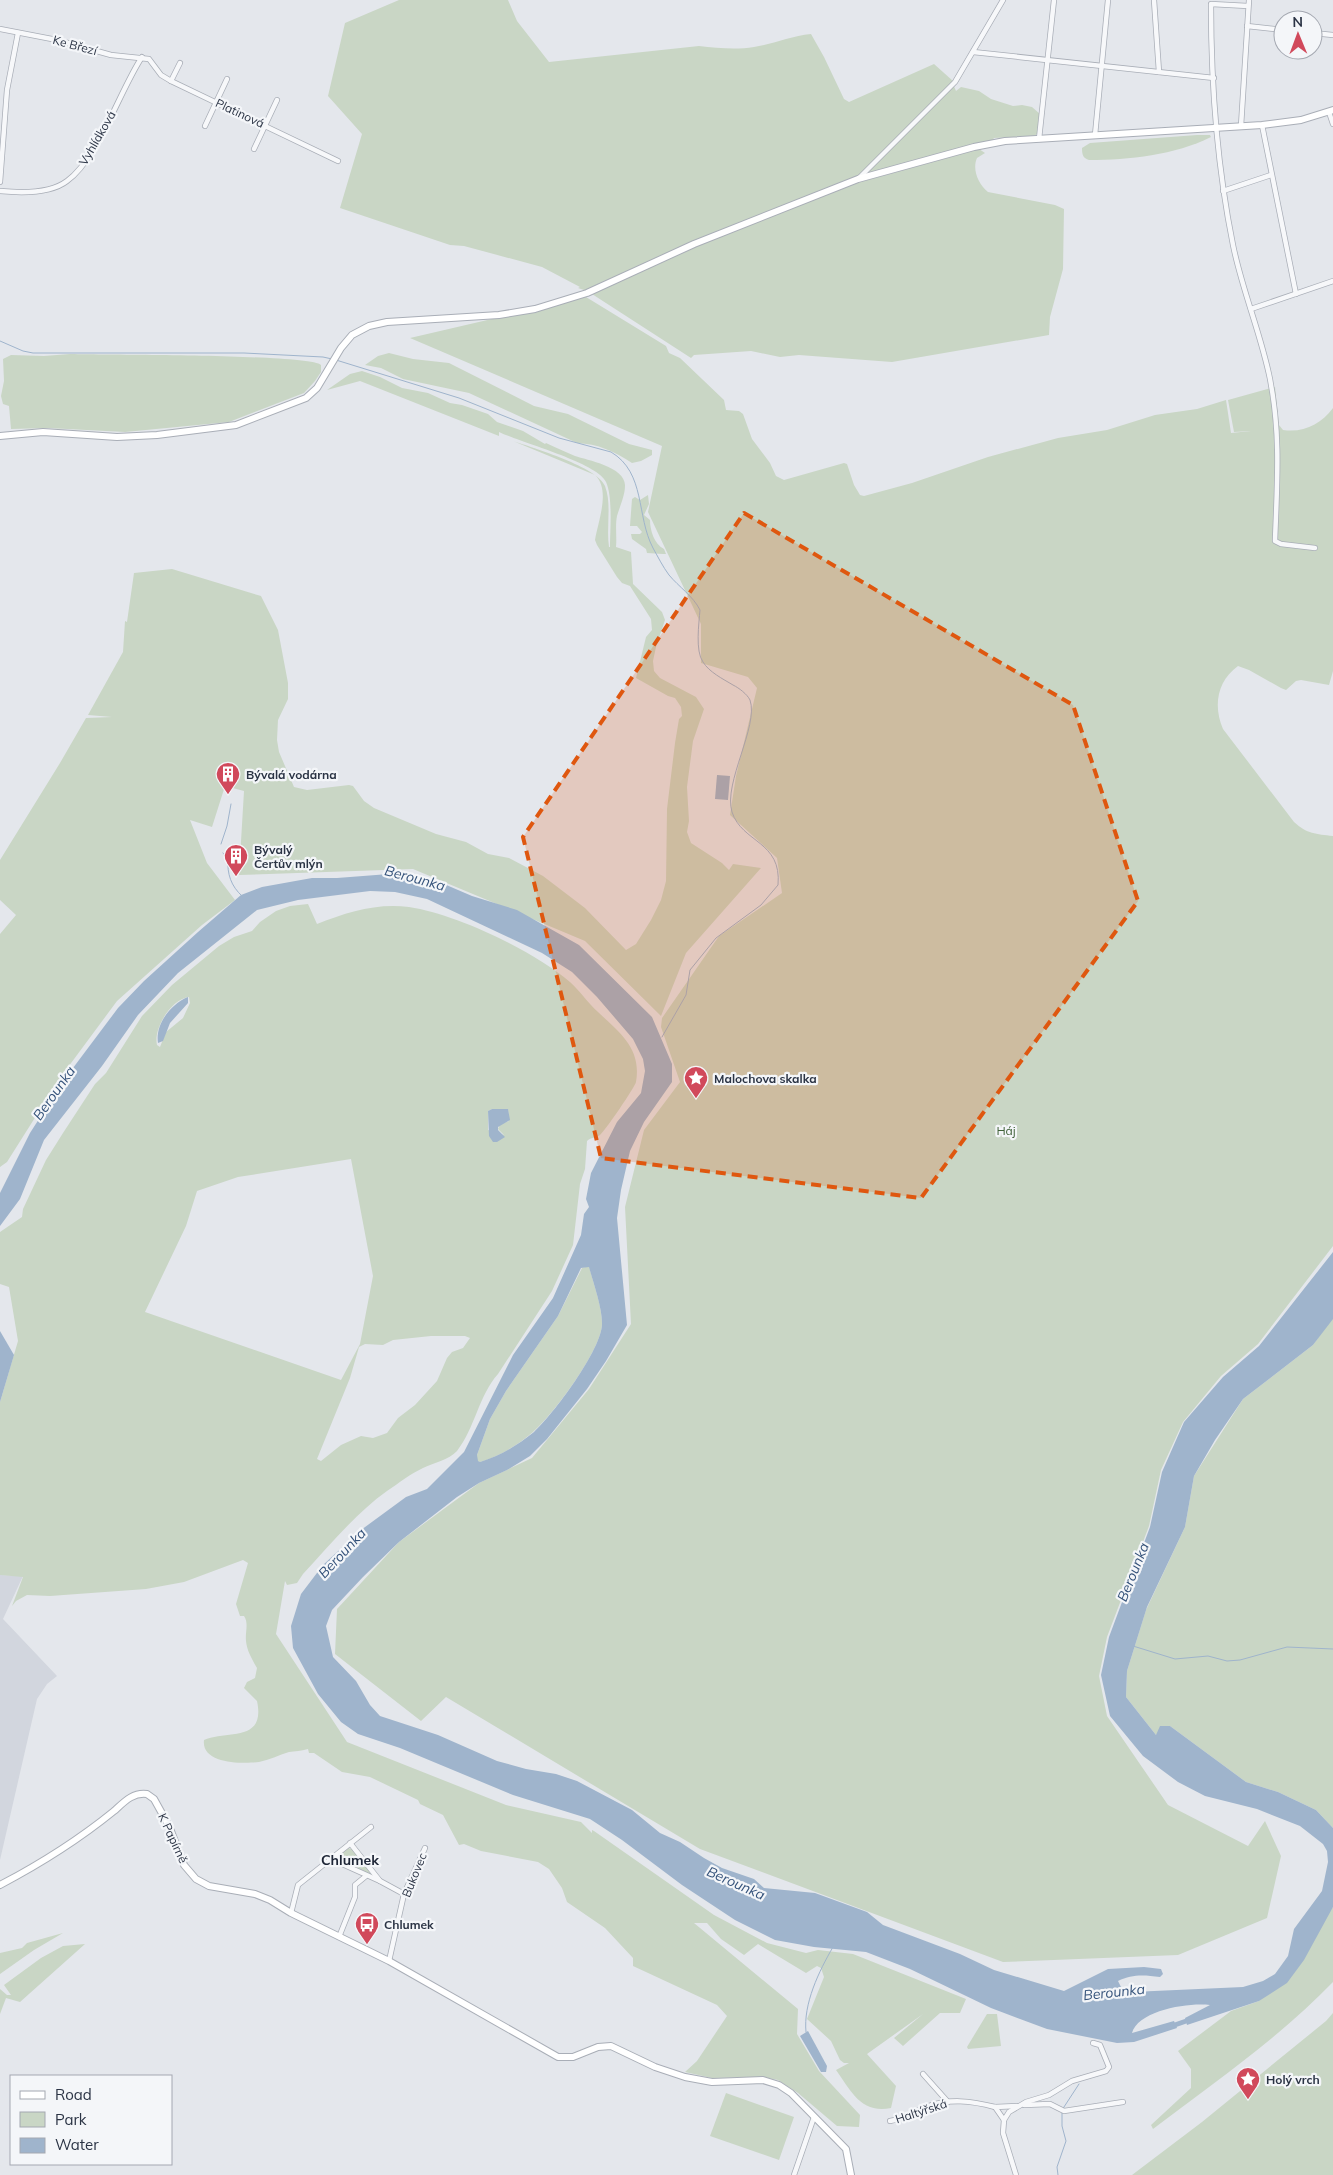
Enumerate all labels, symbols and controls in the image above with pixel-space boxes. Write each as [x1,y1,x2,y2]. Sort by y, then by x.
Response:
north arrow [1273,10,1323,60]
text: N [1292,13,1303,31]
street label: Ke Březí [51,32,100,58]
street label: Platinová [213,95,267,131]
street label: Vyhlídková [75,108,119,168]
building icon: Bývalá vodárna [215,761,241,795]
place label: Bývalá vodárna [246,767,337,782]
place label: Bývalý Čertův mlýn [254,842,323,871]
building icon: Bývalý Čertův mlýn [223,843,249,877]
water label: Berounka [383,861,447,895]
water label: Berounka [29,1062,79,1124]
place icon: Malochova skalka [683,1065,709,1099]
place label: Malochova skalka [714,1071,817,1086]
park label: Háj [996,1123,1016,1138]
water label: Berounka [314,1524,370,1582]
water label: Berounka [1113,1540,1153,1604]
street label: K Papírně [155,1811,191,1865]
district label: Chlumek [321,1851,379,1869]
street label: Bukovec [398,1851,430,1899]
water label: Berounka [704,1862,768,1904]
bus stop icon: Chlumek [354,1911,380,1945]
place label: Chlumek [384,1917,434,1932]
water label: Berounka [1082,1980,1146,2004]
place icon: Holý vrch [1235,2066,1261,2100]
place label: Holý vrch [1266,2072,1320,2087]
legend [10,2075,172,2165]
text: Road [55,2085,92,2104]
street label: Haltýřská [893,2096,949,2126]
text: Park [55,2110,87,2129]
text: Water [55,2135,99,2154]

